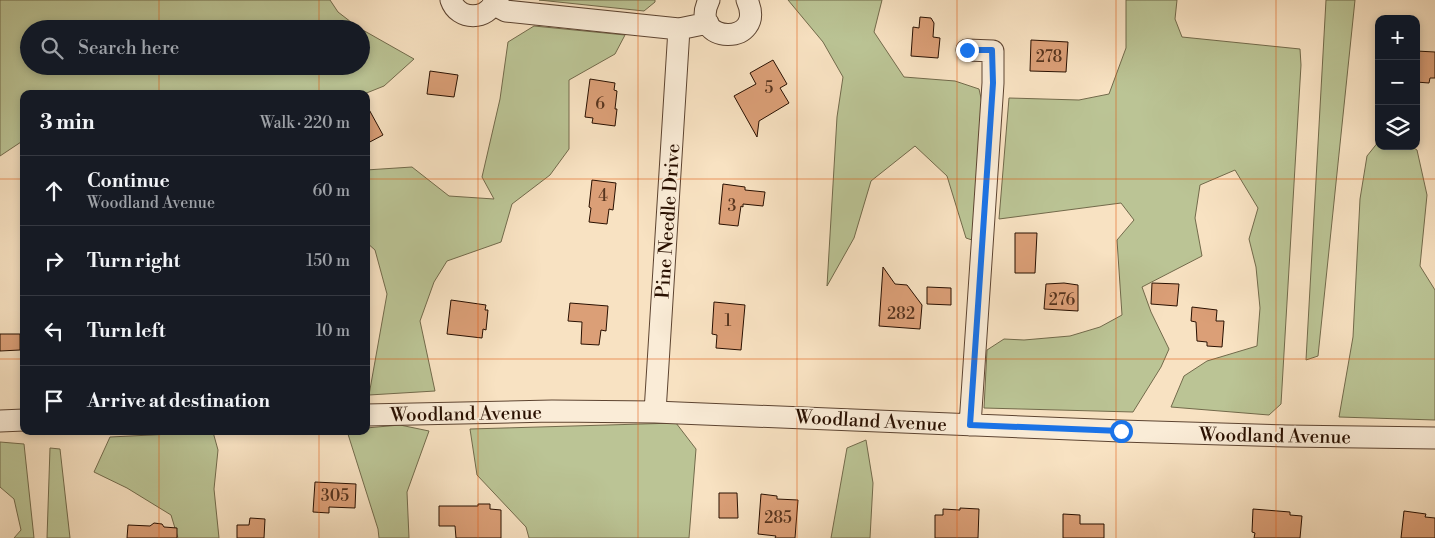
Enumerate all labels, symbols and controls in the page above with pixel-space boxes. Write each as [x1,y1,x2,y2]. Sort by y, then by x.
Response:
map controls [1375,15,1420,150]
button: + [1375,15,1420,60]
search box [20,20,370,75]
icon: search [38,34,66,62]
text: Search here [78,36,179,60]
route end [956,39,979,62]
house number: 278 [1036,47,1062,67]
button: − [1375,60,1420,105]
house number: 5 [765,78,774,98]
house number: 6 [595,94,605,114]
button: layers [1375,105,1420,150]
text: 3 min [40,110,95,136]
text: Walk · 220 m [260,113,350,133]
street label: Pine Needle Drive [651,143,685,299]
text: Continue [87,169,170,193]
icon: ahead [40,177,68,205]
text: 60 m [312,181,350,201]
house number: 4 [598,186,608,206]
text: Woodland Avenue [87,193,215,213]
house number: 3 [728,196,737,216]
icon: right [40,247,68,275]
text: Turn right [87,249,180,273]
text: 150 m [306,251,350,271]
house number: 276 [1049,290,1075,310]
house number: 282 [887,304,915,324]
house number: 1 [725,311,732,331]
icon: left [40,317,68,345]
text: Turn left [87,319,166,343]
text: 10 m [316,321,350,341]
icon: arrive [40,387,68,415]
text: Arrive at destination [87,389,270,413]
street label: Woodland Avenue [389,401,542,427]
street label: Woodland Avenue [793,405,947,437]
route start [1110,420,1133,443]
street label: Woodland Avenue [1198,423,1351,449]
house number: 305 [321,486,349,506]
house number: 285 [764,508,792,528]

